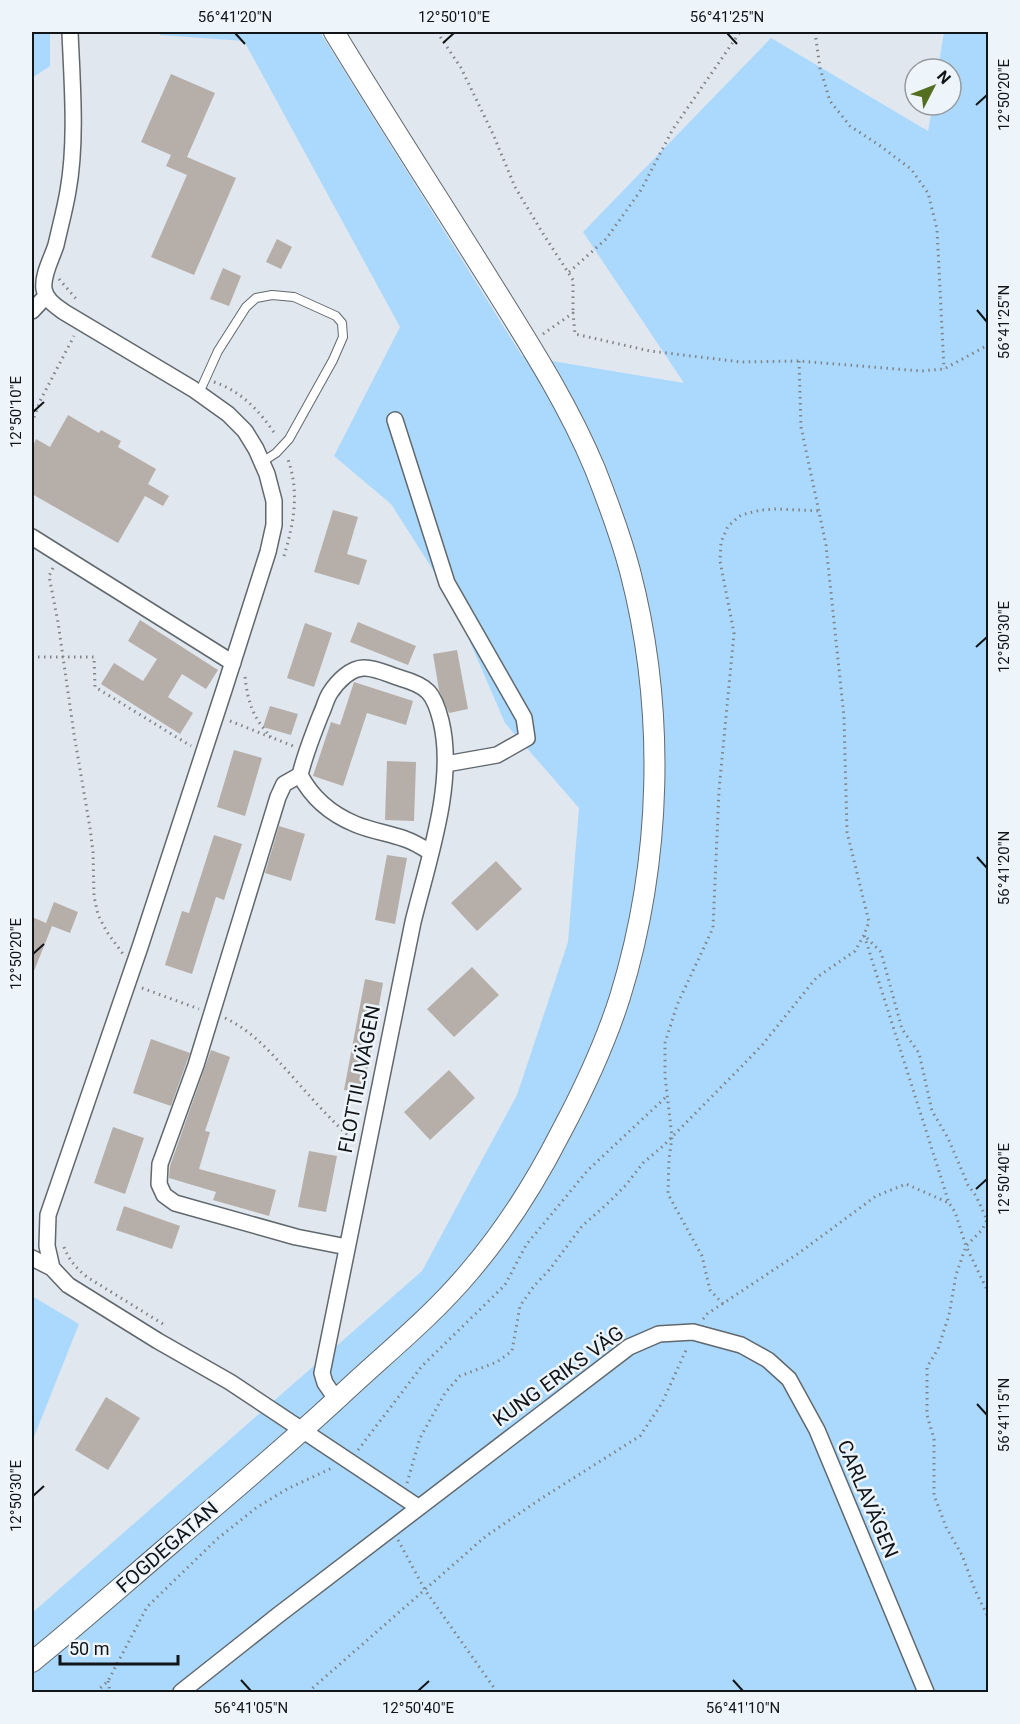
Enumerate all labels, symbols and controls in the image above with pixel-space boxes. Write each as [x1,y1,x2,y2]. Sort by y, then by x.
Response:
text: 56°41'20"N [198,8,272,26]
text: 12°50'10"E [418,8,491,26]
text: 56°41'25"N [690,8,764,26]
north arrow [903,57,963,117]
text: 12°50'20"E [995,58,1013,131]
text: N [933,67,955,88]
text: 56°41'25"N [995,285,1013,359]
text: 12°50'10"E [7,375,25,448]
text: 12°50'30"E [995,600,1013,673]
text: 56°41'20"N [995,831,1013,905]
text: 12°50'20"E [7,917,25,990]
street label: FLOTTILJVÄGEN [333,1003,385,1155]
text: 12°50'40"E [995,1142,1013,1215]
street label: KUNG ERIKS VÄG [488,1321,628,1431]
text: 56°41'15"N [995,1378,1013,1452]
street label: CARLAVÄGEN [832,1436,904,1562]
text: 12°50'30"E [7,1459,25,1532]
street label: FOGDEGATAN [111,1496,223,1598]
scale bar [60,1628,178,1666]
text: 50 m [69,1638,109,1659]
text: 56°41'05"N [214,1699,288,1717]
text: 12°50'40"E [382,1699,455,1717]
text: 56°41'10"N [706,1699,780,1717]

